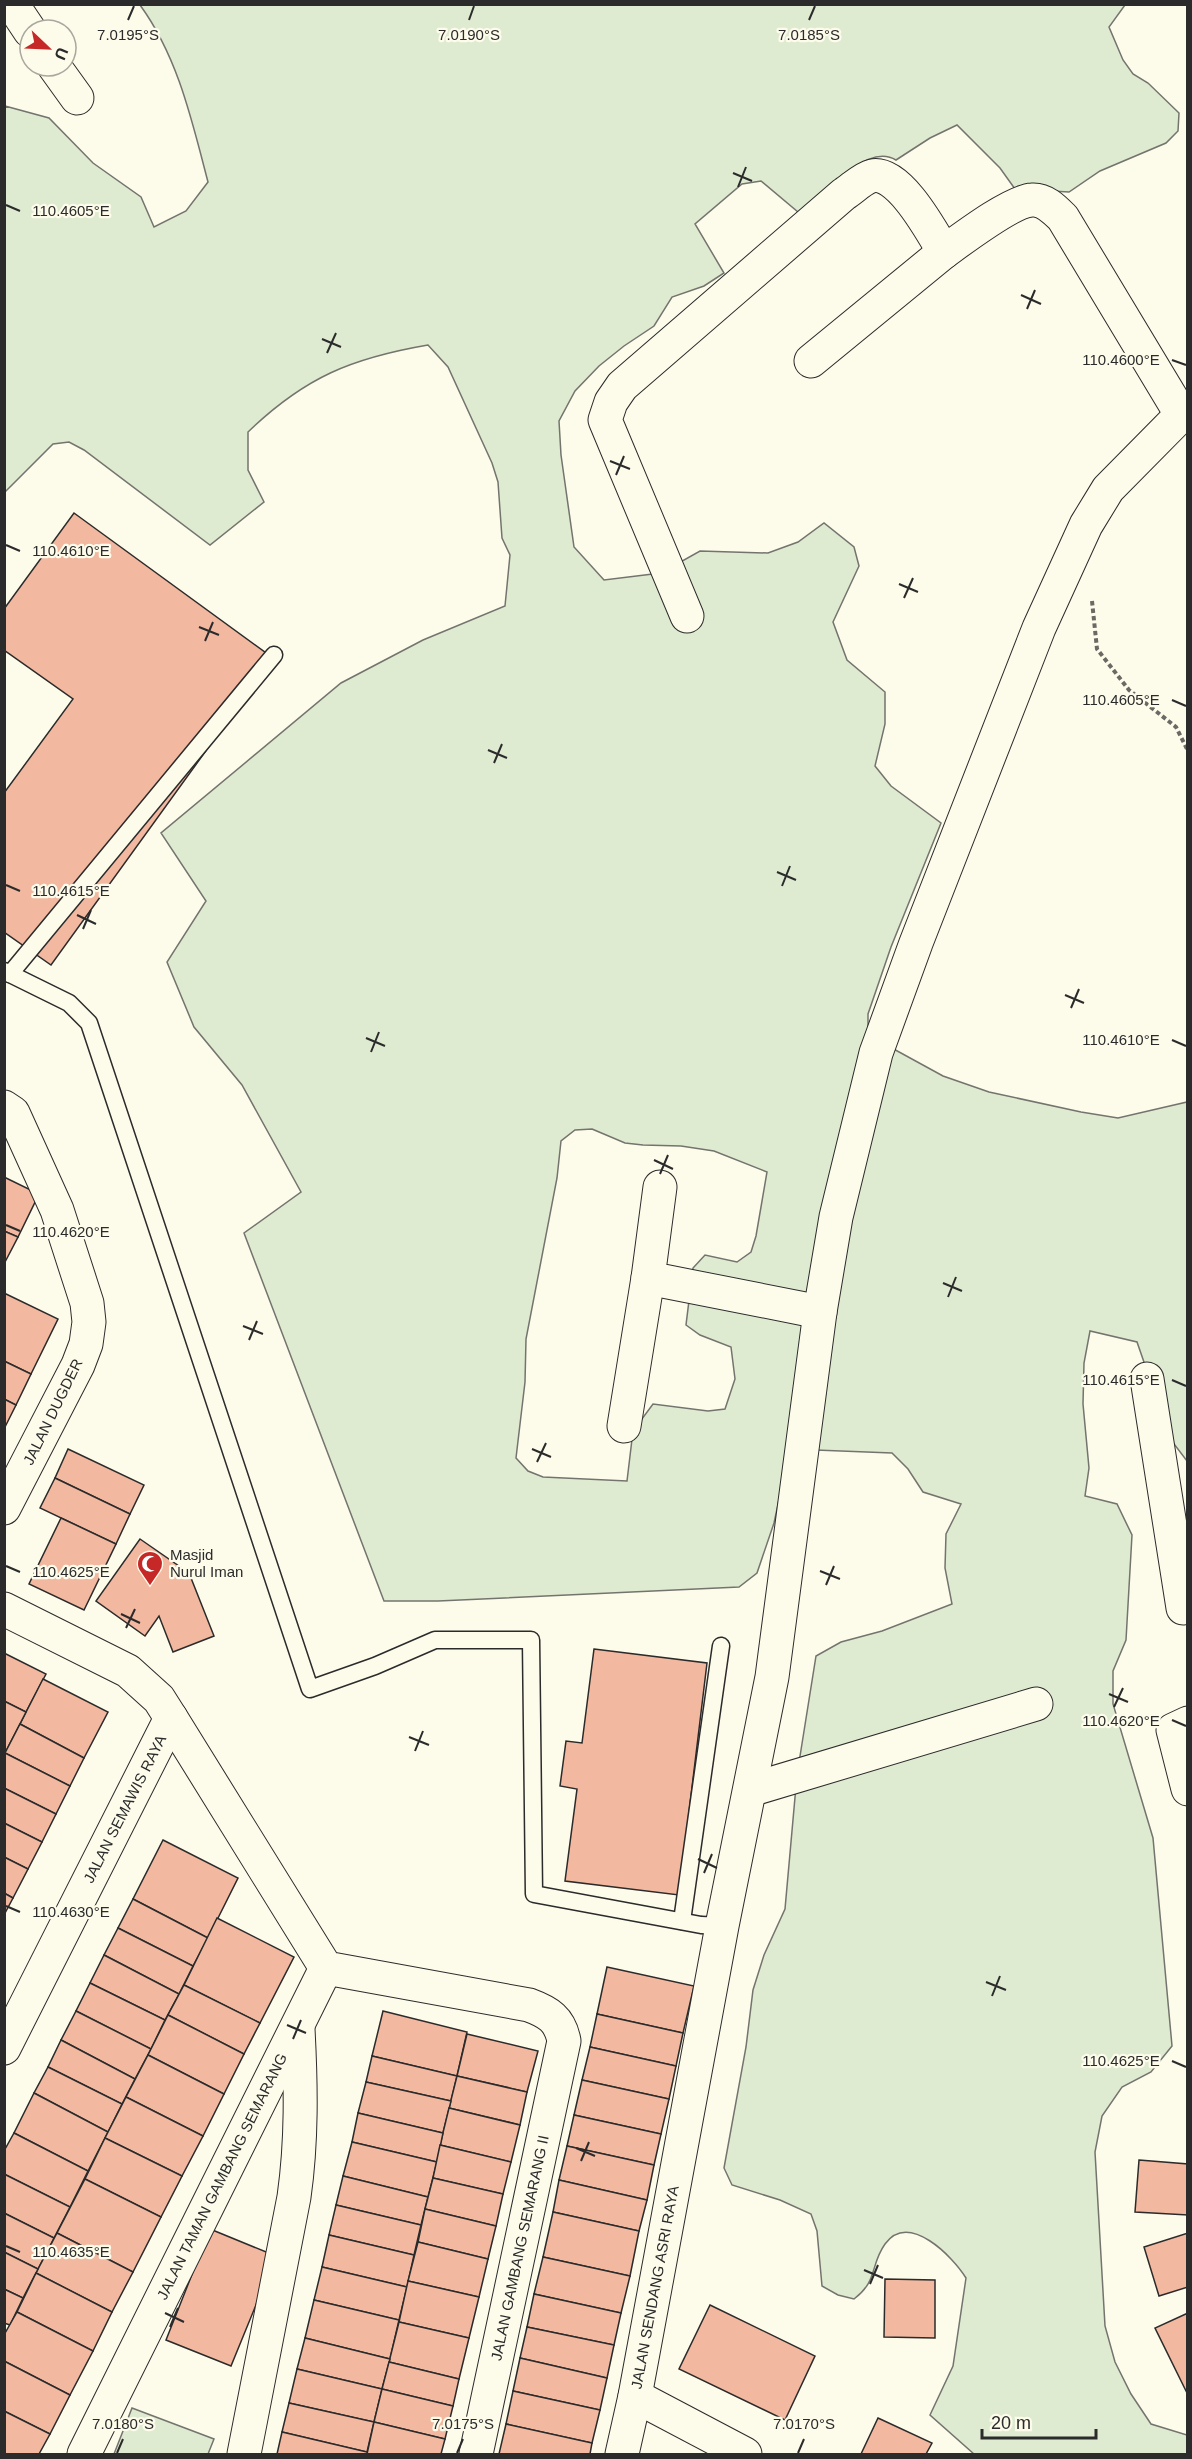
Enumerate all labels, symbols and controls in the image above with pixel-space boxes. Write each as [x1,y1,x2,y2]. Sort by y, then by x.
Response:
north arrow [18,18,78,78]
text: 7.0195°S [97,26,159,43]
text: 7.0190°S [438,26,500,43]
text: 7.0185°S [778,26,840,43]
text: U [51,45,71,62]
text: 110.4605°E [32,202,110,219]
text: 110.4600°E [1082,351,1160,368]
text: 110.4610°E [32,542,110,559]
text: 110.4605°E [1082,691,1160,708]
text: 110.4615°E [32,882,110,899]
text: 110.4610°E [1082,1031,1160,1048]
text: 110.4620°E [32,1223,110,1240]
street label: JALAN DUGDER [20,1356,86,1468]
text: 110.4615°E [1082,1371,1160,1388]
place label: Masjid Nurul Iman [170,1546,243,1580]
mosque icon: Masjid Nurul Iman [135,1549,165,1587]
text: 110.4625°E [32,1563,110,1580]
text: 110.4620°E [1082,1712,1160,1729]
street label: JALAN SEMAWIS RAYA [80,1732,169,1886]
text: 110.4630°E [32,1903,110,1920]
street label: JALAN TAMAN GAMBANG SEMARANG [153,2050,290,2302]
text: 110.4625°E [1082,2052,1160,2069]
street label: JALAN GAMBANG SEMARANG II [487,2134,552,2362]
street label: JALAN SENDANG ASRI RAYA [627,2184,682,2390]
text: 110.4635°E [32,2243,110,2260]
scale bar [982,2402,1096,2440]
text: 20 m [991,2413,1031,2433]
text: 7.0180°S [92,2415,154,2432]
text: 7.0175°S [432,2415,494,2432]
text: 7.0170°S [773,2415,835,2432]

